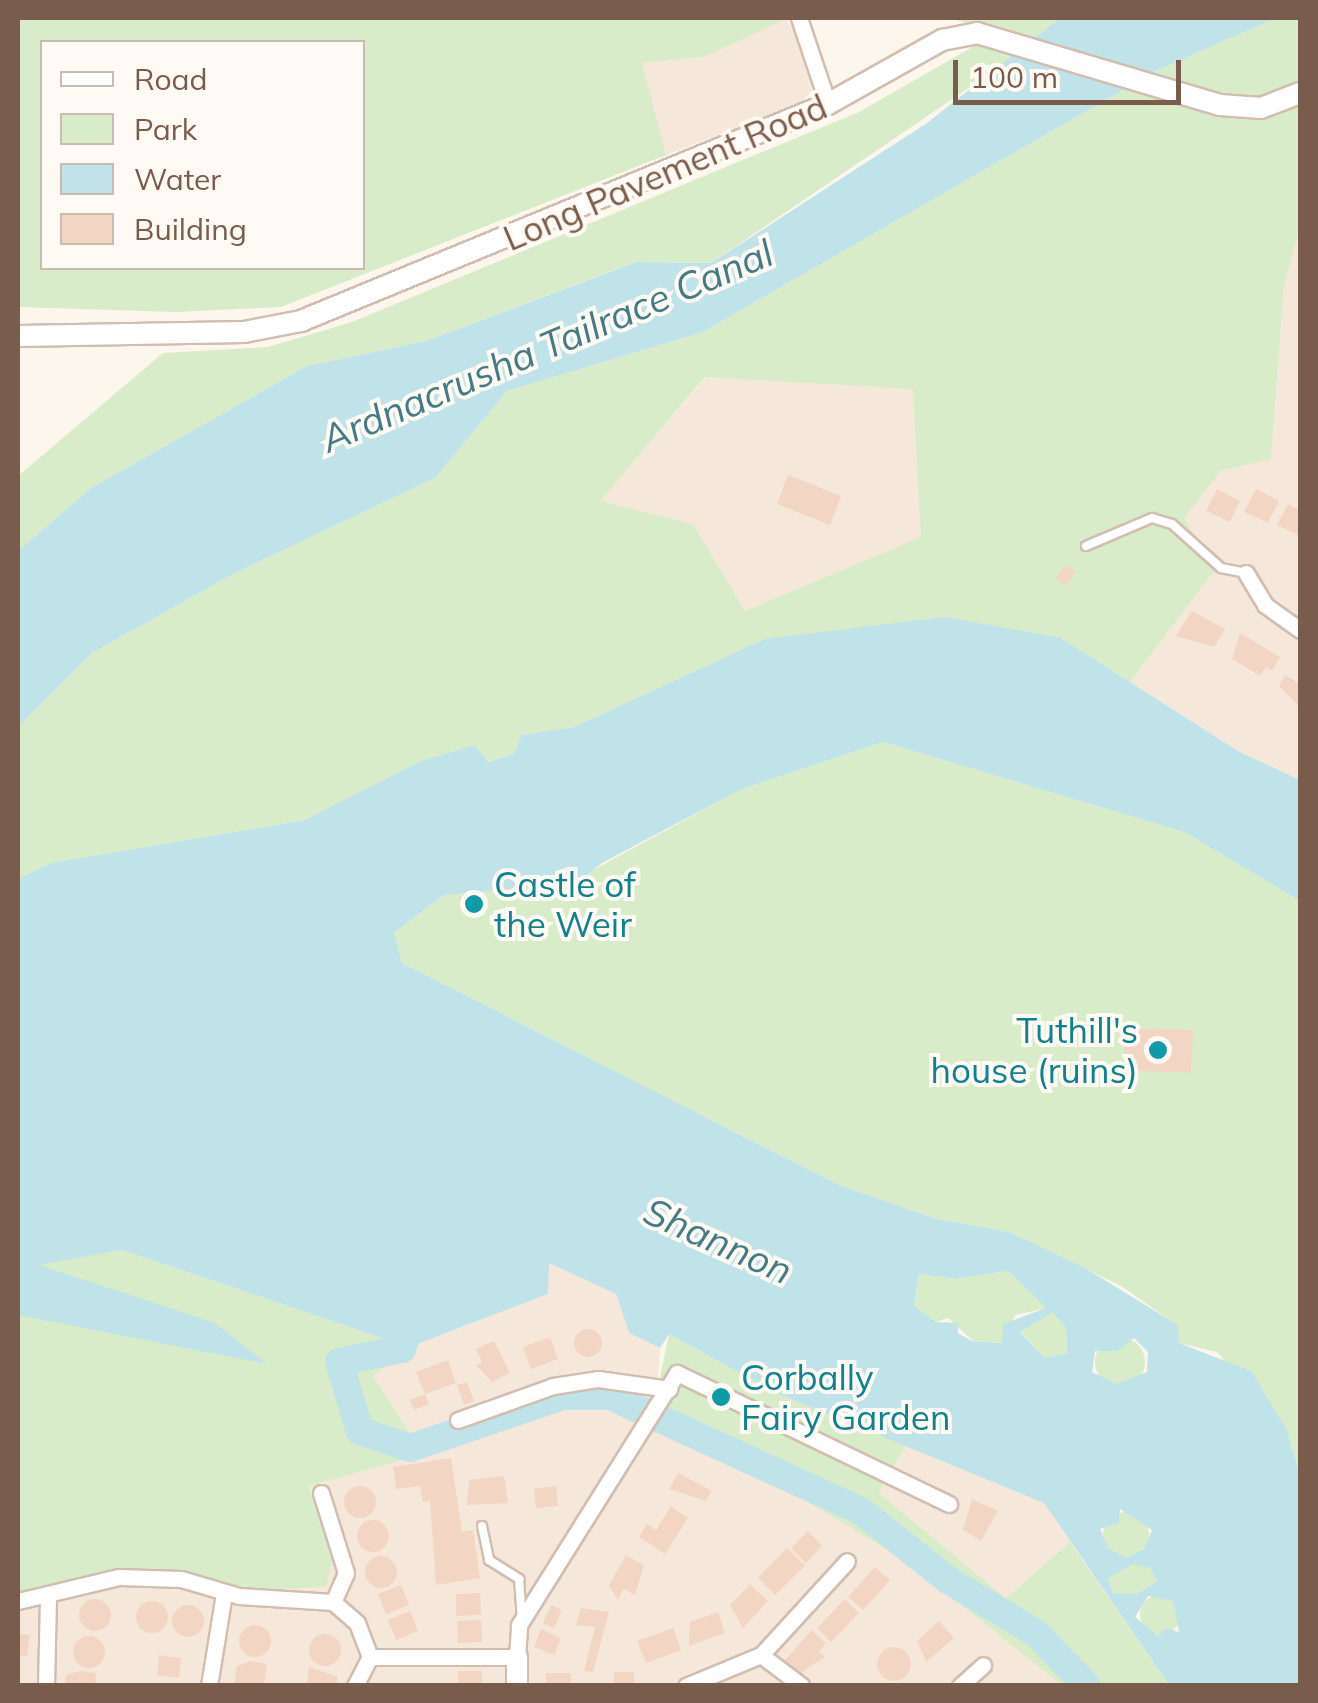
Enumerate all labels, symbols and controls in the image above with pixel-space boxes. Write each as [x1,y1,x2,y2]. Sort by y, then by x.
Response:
legend [40,40,365,270]
scale bar [958,40,1186,102]
text: 100 m [970,58,1058,96]
text: Road [134,60,208,98]
street label: Long Pavement Road [497,85,833,259]
text: Park [134,110,197,148]
text: Water [134,160,221,198]
text: Building [134,210,247,248]
water label: Ardnacrusha Tailrace Canal [314,230,780,462]
place label: Castle of the Weir [494,863,636,945]
marker: Castle of the Weir [463,893,485,915]
place label: Tuthill's house (ruins) [930,1009,1138,1091]
marker: Tuthill's house (ruins) [1147,1039,1169,1061]
water label: Shannon [637,1188,799,1294]
place label: Corbally Fairy Garden [741,1356,950,1438]
marker: Corbally Fairy Garden [710,1386,732,1408]

